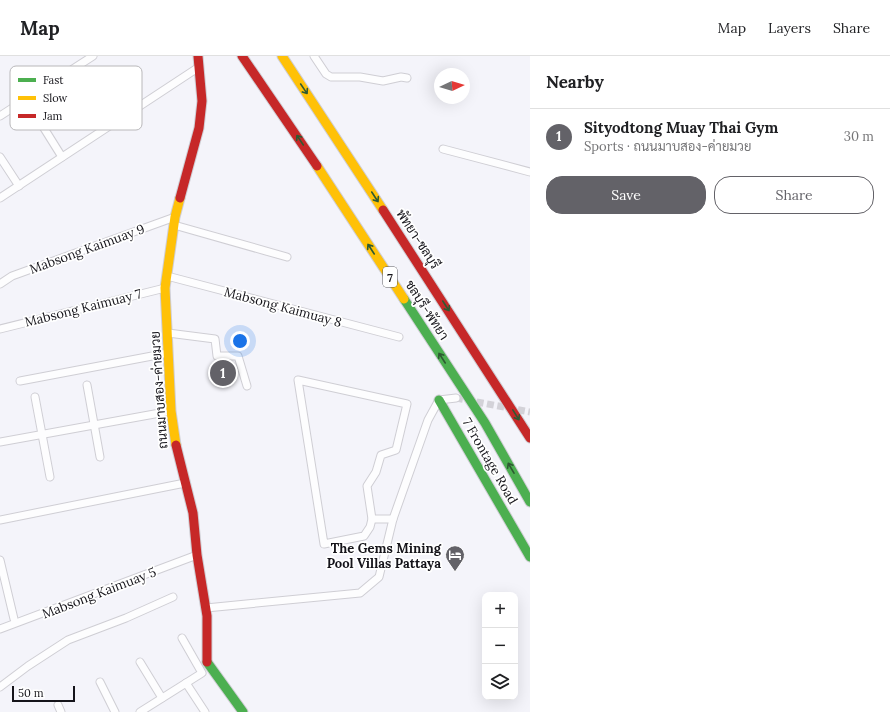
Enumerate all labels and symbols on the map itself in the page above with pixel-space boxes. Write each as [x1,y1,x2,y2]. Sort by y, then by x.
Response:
legend [10,66,142,130]
north arrow [434,68,470,104]
text: Fast [43,73,64,87]
one-way arrow [299,83,308,94]
text: Slow [43,91,68,105]
text: Jam [42,109,63,123]
one-way arrow [295,134,303,146]
one-way arrow [371,191,379,202]
street label: พัทยา-ชลบุรี [391,205,445,273]
street label: Mabsong Kaimuay 9 [27,220,147,278]
one-way arrow [367,244,375,255]
road number: 7 [383,267,397,287]
street label: ชลบุรี-พัทยา [400,276,454,344]
street label: Mabsong Kaimuay 8 [222,283,344,331]
street label: Mabsong Kaimuay 7 [23,285,143,331]
one-way arrow [442,300,450,311]
street label: ถนนมาบสอง-ค่ายมวย [146,331,172,449]
your location [230,331,250,351]
one-way arrow [438,352,446,363]
pin: 1 [210,358,236,388]
one-way arrow [513,409,521,421]
street label: 7 Frontage Road [458,415,522,507]
one-way arrow [506,462,514,474]
place label: The Gems Mining Pool Villas Pattaya [327,540,442,572]
hotel icon: The Gems Mining Pool Villas Pattaya [444,544,466,572]
street label: Mabsong Kaimuay 5 [40,563,158,623]
scale bar [12,684,75,703]

